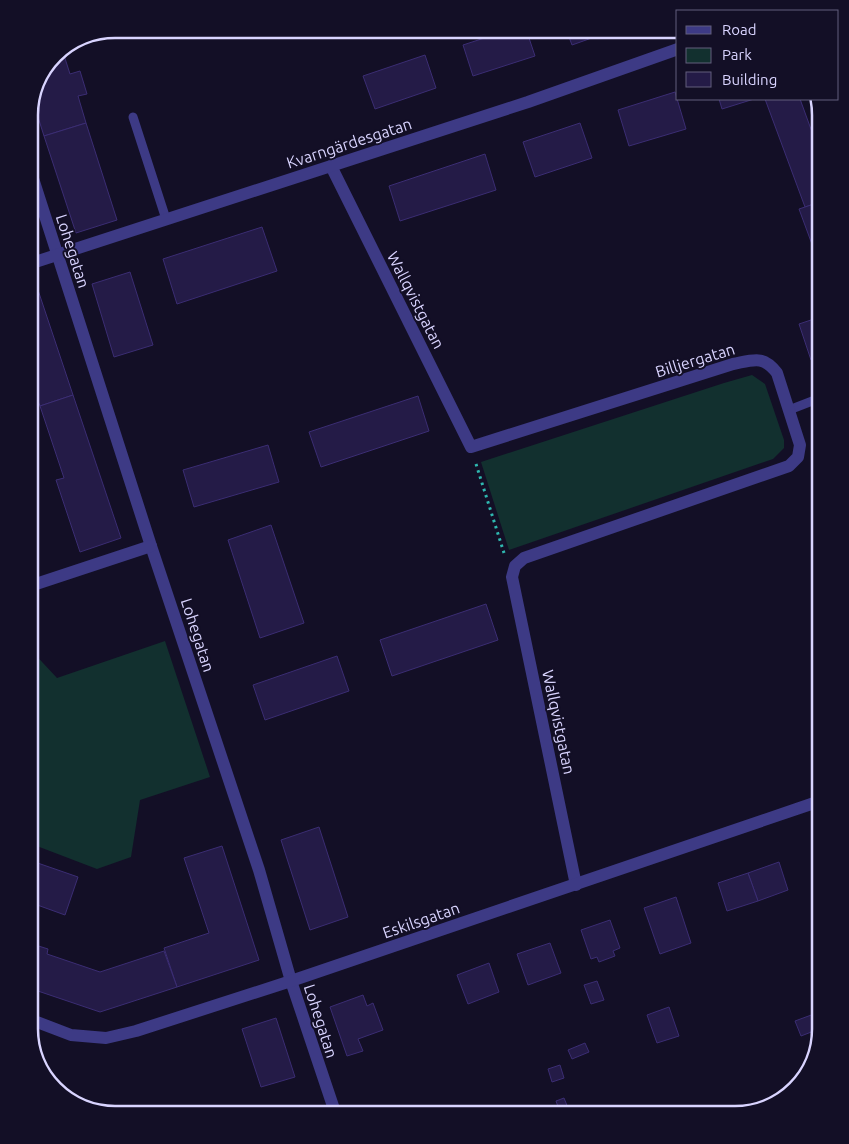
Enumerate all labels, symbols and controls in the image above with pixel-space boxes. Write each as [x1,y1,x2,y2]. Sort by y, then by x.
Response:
legend [676,10,839,100]
text: Road [722,21,757,38]
text: Park [722,46,752,63]
text: Building [722,71,777,88]
street label: Kvarngärdesgatan [284,114,414,172]
street label: Lohegatan [53,212,93,290]
street label: Wallqvistgatan [384,249,448,351]
street label: Billjergatan [653,339,737,381]
street label: Lohegatan [178,596,218,674]
street label: Wallqvistgatan [539,668,579,776]
street label: Eskilsgatan [380,898,462,942]
street label: Lohegatan [301,982,341,1060]

